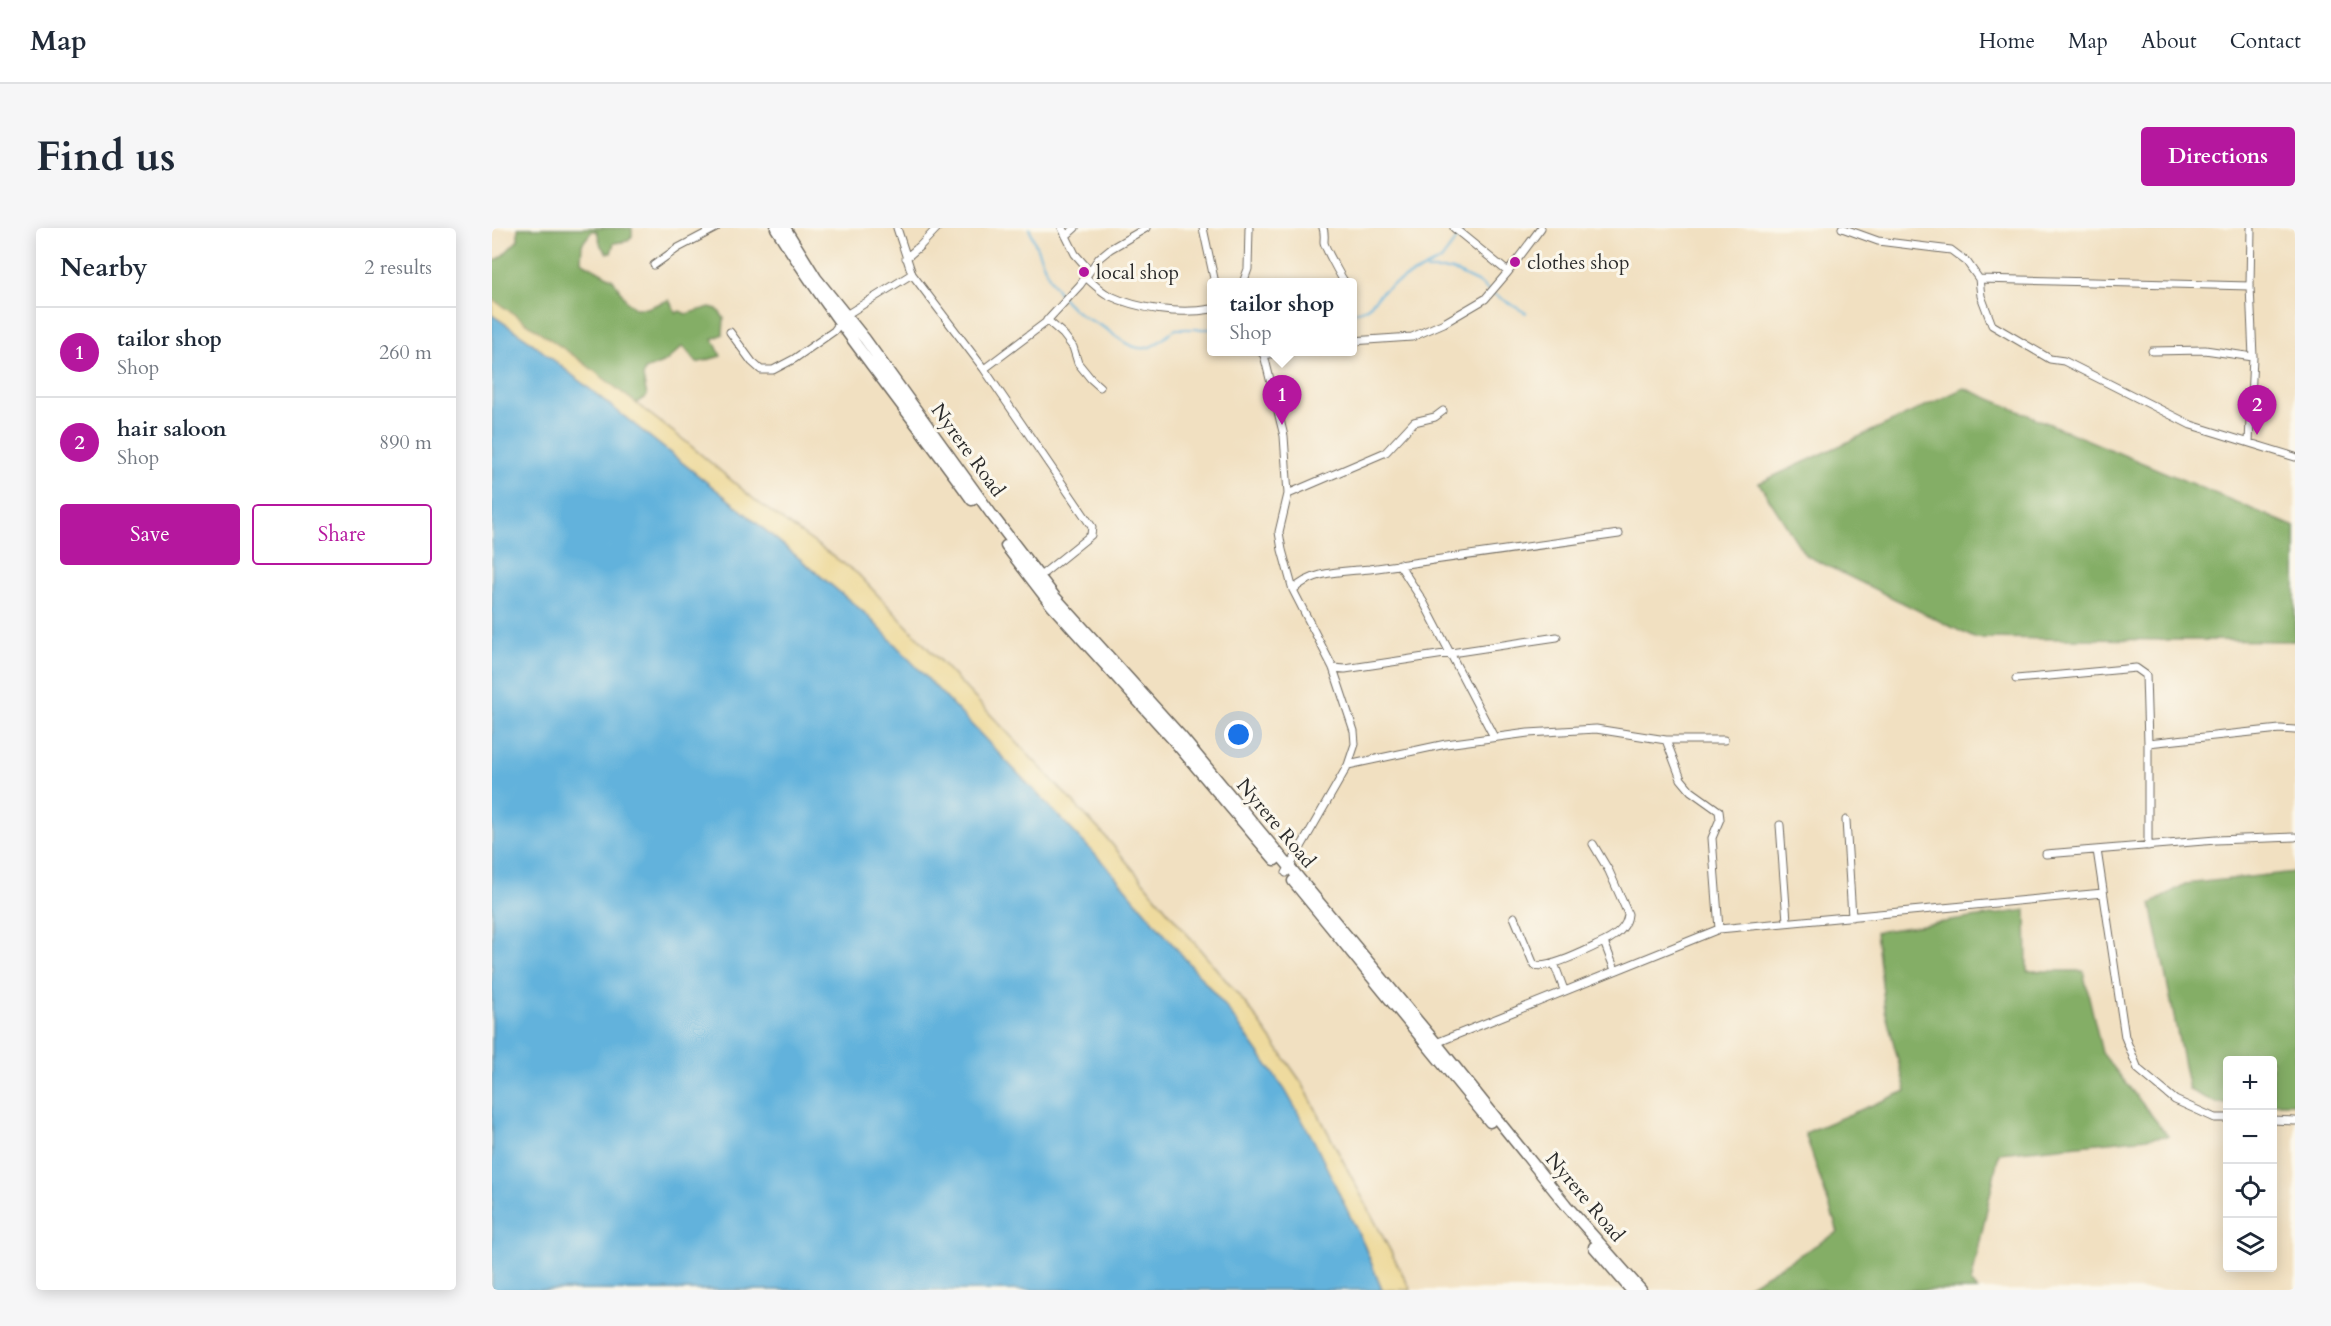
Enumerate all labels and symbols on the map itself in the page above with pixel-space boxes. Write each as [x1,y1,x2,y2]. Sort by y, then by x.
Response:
place label: clothes shop [1527,249,1630,276]
marker: clothes shop [1508,255,1522,269]
place label: local shop [1096,259,1179,286]
marker: local shop [1077,265,1091,279]
pin: 1 [1262,376,1302,425]
pin: 2 [2238,386,2276,435]
street label: Nyrere Road [925,398,1011,503]
your location [1224,720,1253,749]
street label: Nyrere Road [1230,772,1322,874]
street label: Nyrere Road [1539,1146,1631,1248]

